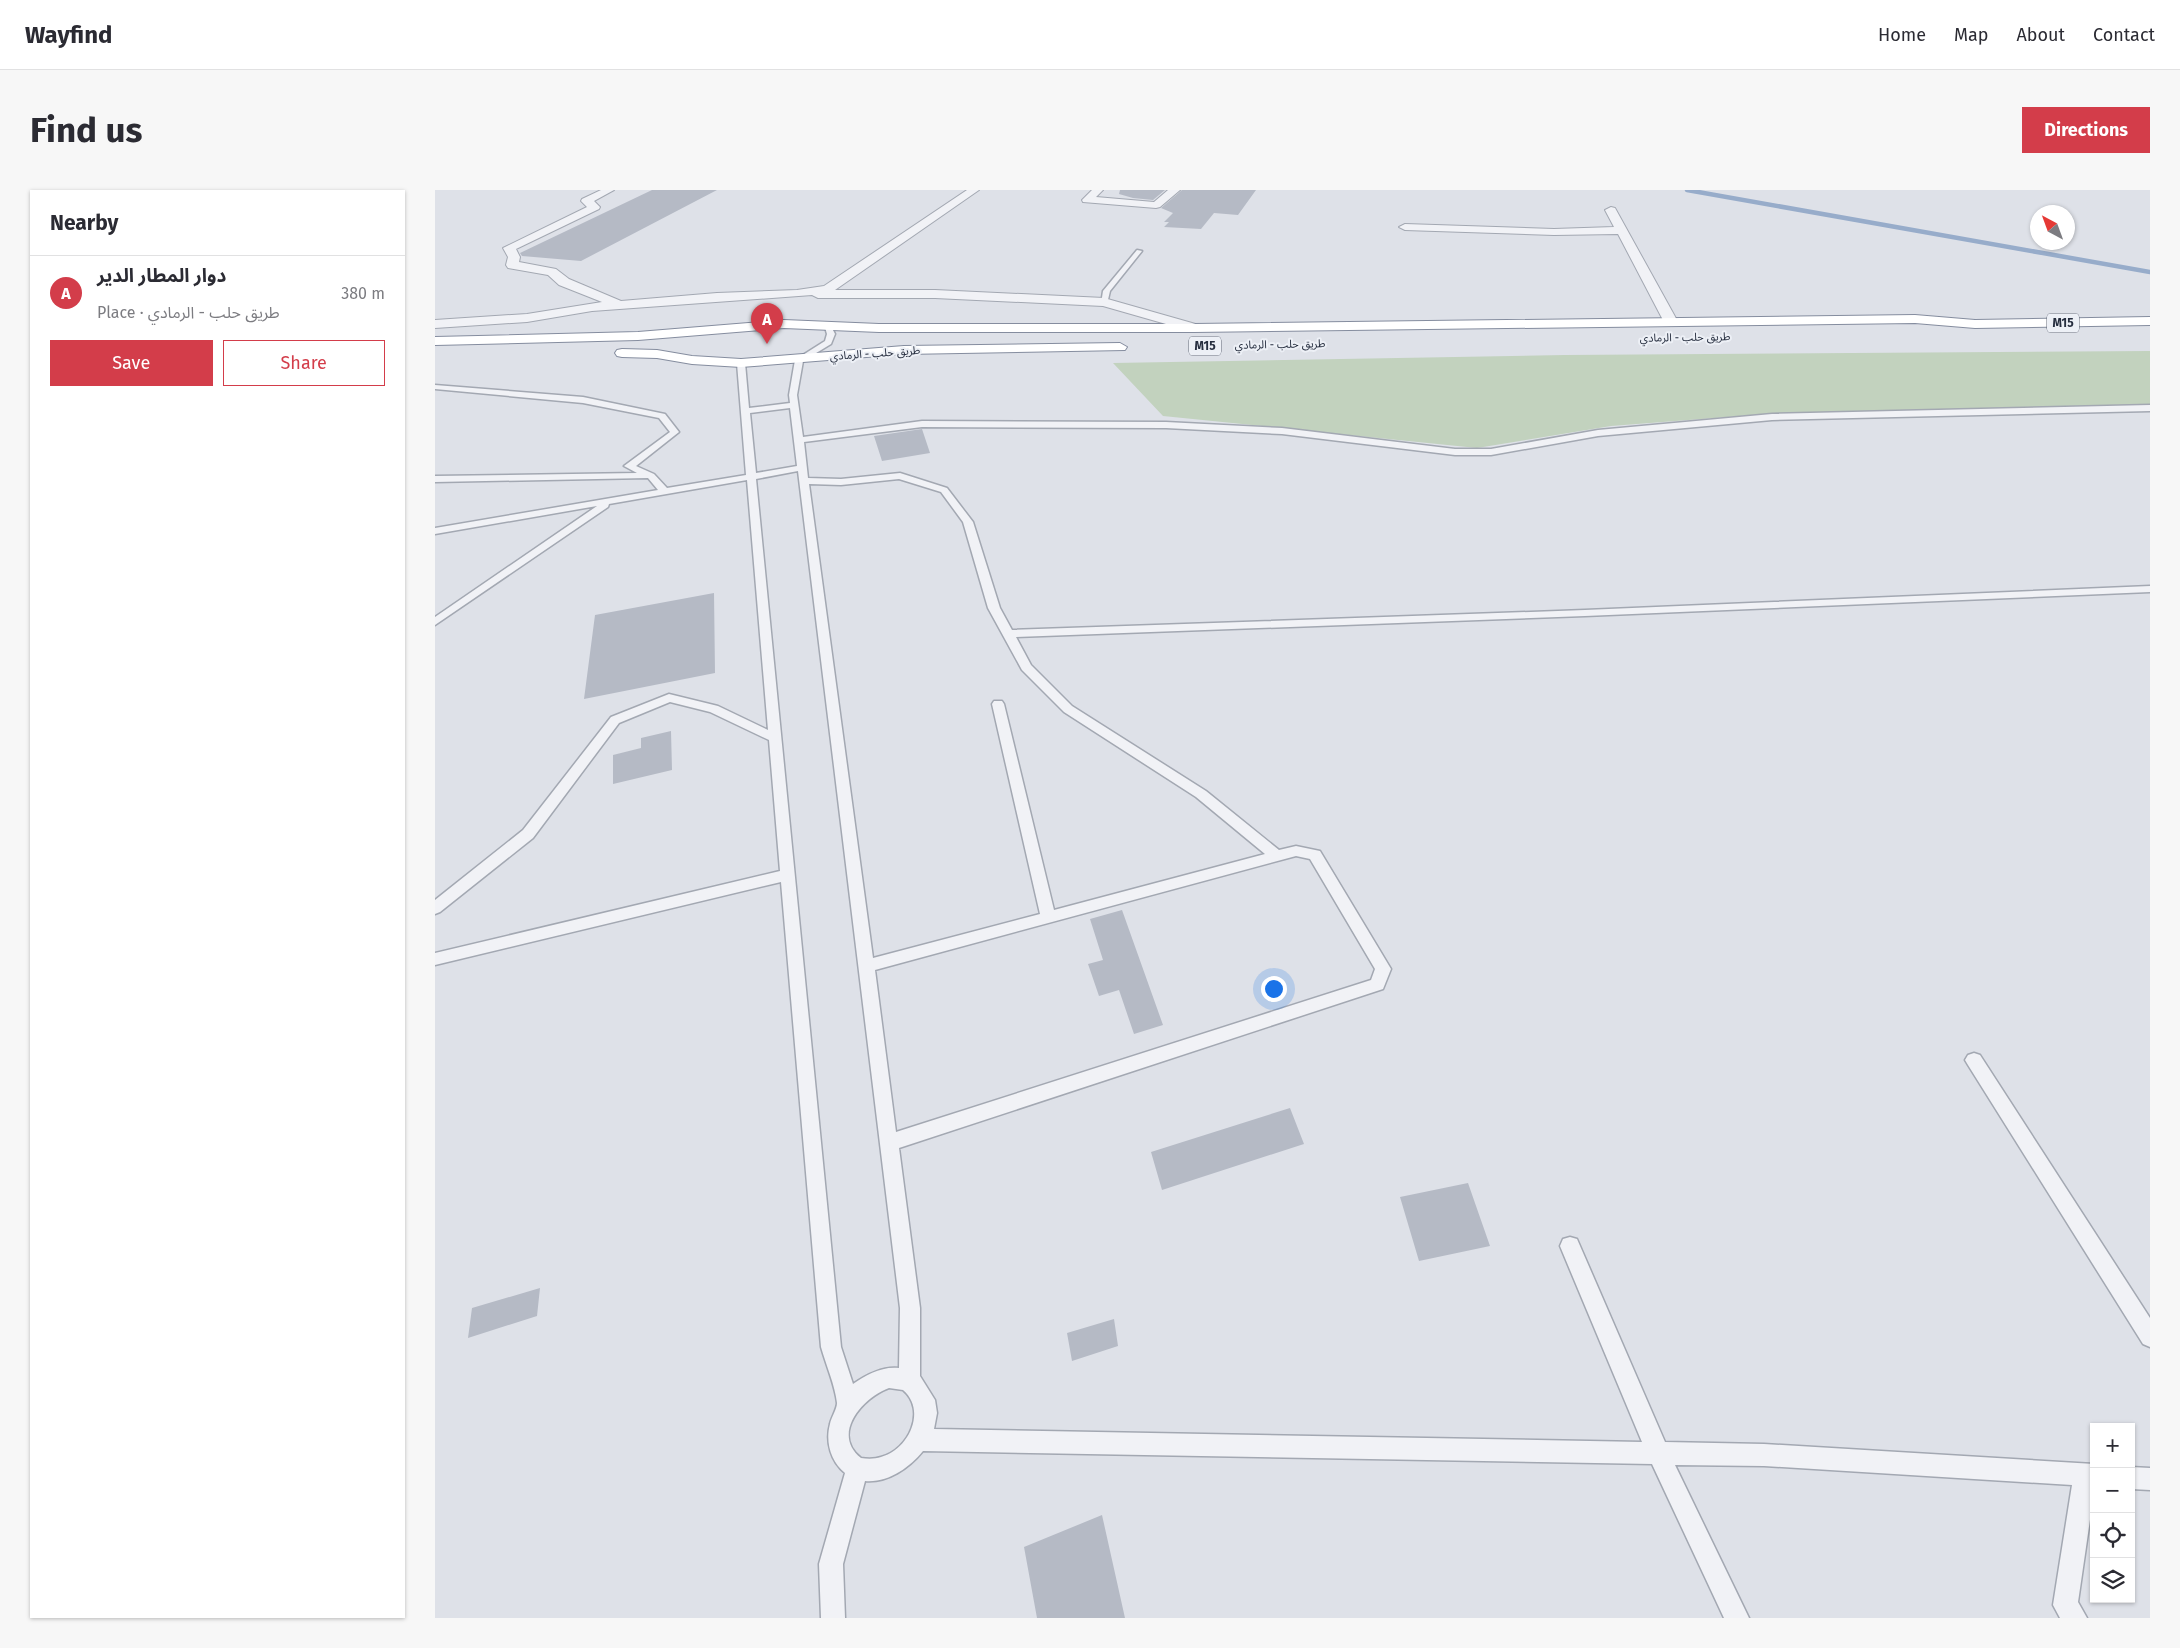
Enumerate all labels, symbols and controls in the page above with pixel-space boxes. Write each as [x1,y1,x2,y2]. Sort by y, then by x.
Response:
text: Wayfind [25,21,112,49]
text: Home [1878,24,1926,46]
text: Map [1954,24,1988,46]
text: About [2016,24,2065,46]
text: Contact [2093,24,2155,46]
button: Directions [2022,107,2150,153]
text: Find us [30,109,142,151]
north arrow [2030,205,2075,250]
text: Nearby [50,210,118,236]
text: دوار المطار الدير [97,264,226,287]
text: A [61,284,71,303]
text: 380 m [341,284,385,303]
text: Place · طريق حلب - الرمادي [97,303,280,322]
pin: A [751,303,783,344]
road number: M15 [2047,314,2079,332]
street label: طريق حلب - الرمادي [1640,330,1730,347]
road number: M15 [1189,336,1221,356]
street label: طريق حلب - الرمادي [1235,337,1325,354]
button: Save [50,340,213,386]
button: Share [223,340,385,386]
street label: طريق حلب - الرمادي [829,344,921,366]
your location [1261,976,1287,1002]
map controls [2090,1423,2135,1603]
button: + [2090,1423,2135,1468]
button: − [2090,1468,2135,1513]
button: locate [2090,1513,2135,1558]
button: layers [2090,1558,2135,1603]

